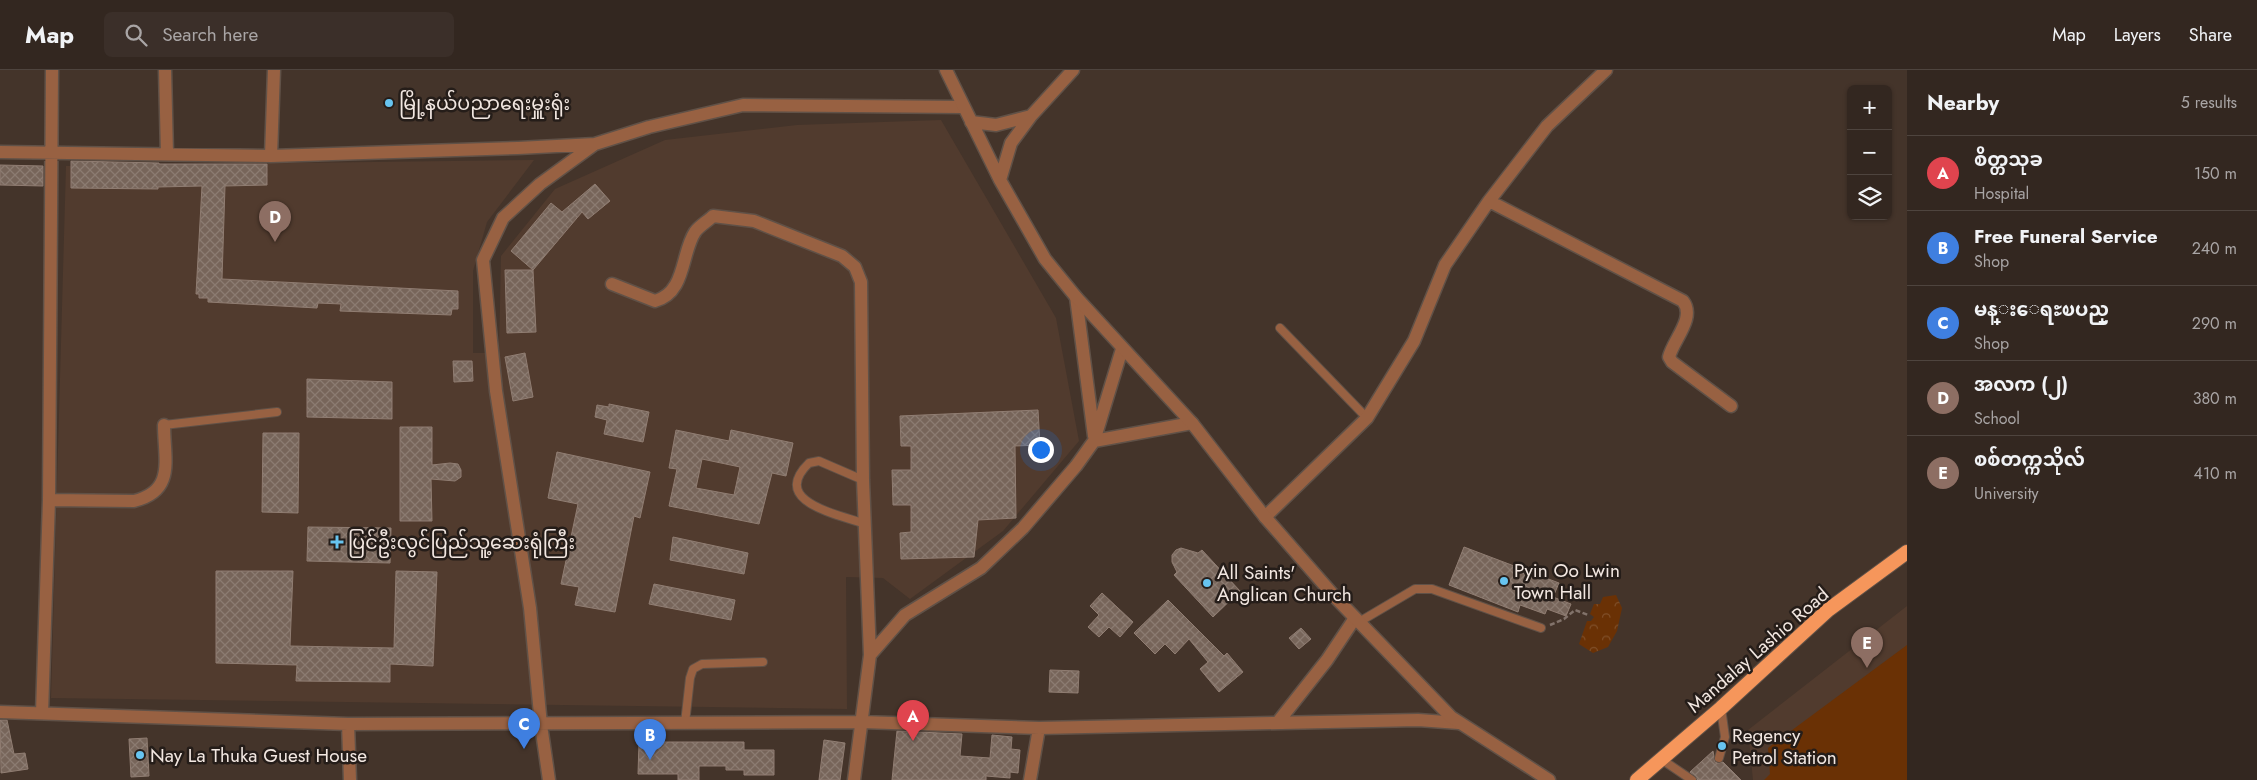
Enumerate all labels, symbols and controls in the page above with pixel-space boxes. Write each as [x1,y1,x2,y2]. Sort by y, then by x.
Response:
search box [104,12,454,57]
text: Map [25,17,74,52]
icon: search [122,21,150,49]
text: Search here [162,21,258,48]
text: Map [2052,22,2086,48]
text: Layers [2114,22,2161,48]
text: Share [2189,22,2232,48]
map controls [1847,85,1892,220]
button: + [1847,85,1892,130]
text: Nearby [1927,88,1999,118]
place label: မြို့နယ်ပညာရေးမှူးရုံး [399,89,570,120]
text: 5 results [2181,91,2237,114]
marker: မြို့နယ်ပညာရေးမှူးရုံး [383,97,395,109]
button: − [1847,130,1892,175]
text: စိတ္တသုခ [1974,146,2043,173]
text: A [1937,162,1949,185]
text: 150 m [2194,162,2237,185]
button: layers [1847,175,1892,220]
text: Hospital [1974,182,2029,205]
pin: D [259,201,291,242]
text: Free Funeral Service [1974,223,2158,250]
text: B [1938,237,1948,260]
text: 240 m [2192,237,2237,260]
text: Shop [1974,250,2009,273]
text: မန္းေရႊၿပည္ [1974,296,2109,323]
text: C [1937,312,1949,335]
text: 290 m [2192,312,2237,335]
text: Shop [1974,332,2009,355]
text: အလက (၂) [1974,371,2068,398]
text: D [1937,387,1949,410]
text: 380 m [2193,387,2237,410]
text: School [1974,407,2020,430]
your location [1028,437,1054,463]
text: စစ်‌တက္ကသိုလ် [1974,446,2085,473]
text: E [1938,462,1948,485]
text: 410 m [2194,462,2237,485]
text: University [1974,482,2039,505]
place label: ပြင်ဦးလွင်ပြည်သူ့ဆေးရုံကြီး [348,528,575,559]
marker: ပြင်ဦးလွင်ပြည်သူ့ဆေးရုံကြီး [330,535,344,549]
place label: Pyin Oo Lwin Town Hall [1514,557,1620,606]
place label: All Saints' Anglican Church [1217,559,1352,608]
marker: Pyin Oo Lwin Town Hall [1498,575,1510,587]
marker: All Saints' Anglican Church [1201,577,1213,589]
street label: Mandalay Lashio Road [1681,581,1835,719]
pin: E [1851,627,1883,668]
pin: A [897,700,929,741]
pin: C [508,708,540,749]
pin: B [634,719,666,760]
place label: Regency Petrol Station [1732,722,1837,771]
marker: Regency Petrol Station [1716,740,1728,752]
place label: Nay La Thuka Guest House [150,742,367,769]
marker: Nay La Thuka Guest House [134,749,146,761]

